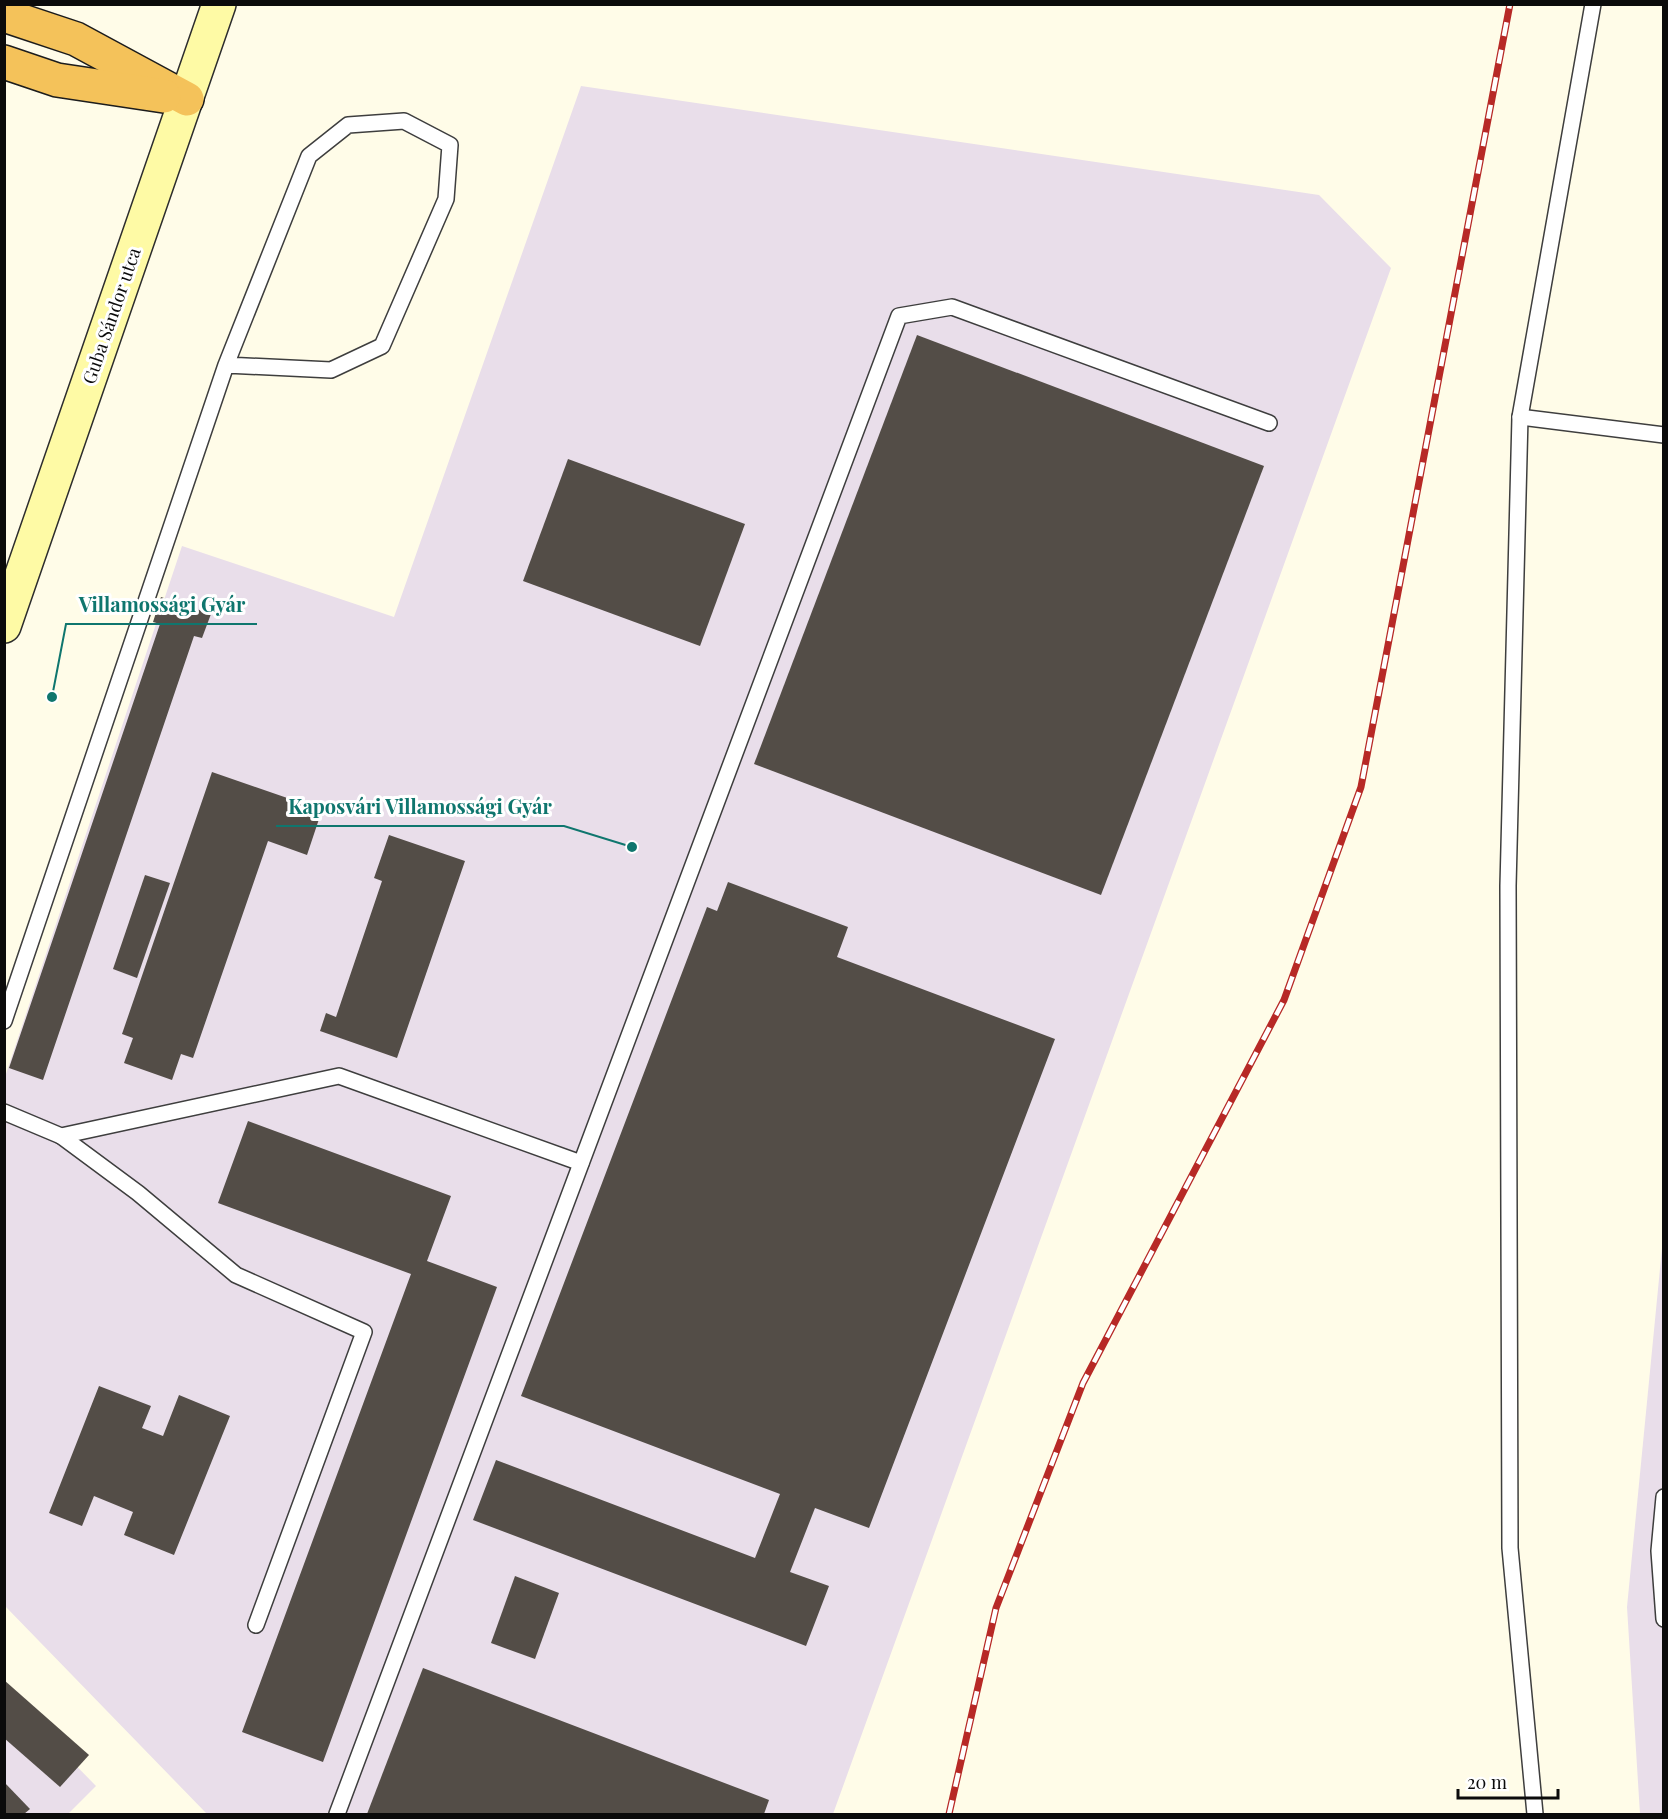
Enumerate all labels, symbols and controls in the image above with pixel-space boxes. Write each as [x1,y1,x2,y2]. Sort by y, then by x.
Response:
street label: Guba Sándor utca [76,244,146,387]
callout: Villamossági Gyár [66,586,257,624]
text: Villamossági Gyár [78,590,246,617]
callout: Kaposvári Villamossági Gyár [276,788,564,826]
text: Kaposvári Villamossági Gyár [288,792,552,819]
scale bar [1458,1762,1558,1800]
text: 20 m [1467,1770,1507,1794]

